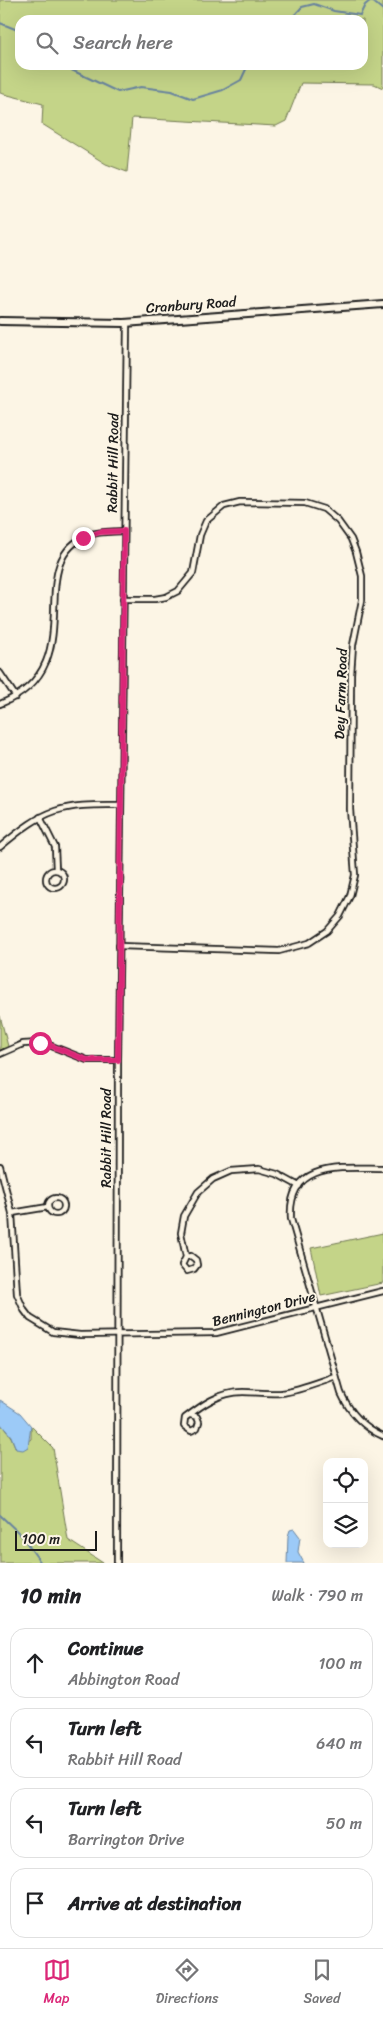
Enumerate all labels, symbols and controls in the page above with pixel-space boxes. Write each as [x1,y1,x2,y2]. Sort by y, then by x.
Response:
search box [15,15,368,70]
text: Search here [73,26,173,59]
icon: search [33,29,61,57]
street label: Cranbury Road [145,289,239,321]
street label: Rabbit Hill Road [100,412,126,513]
route end [72,527,95,550]
street label: Dey Farm Road [327,647,355,740]
route start [29,1032,52,1055]
street label: Rabbit Hill Road [94,1087,119,1188]
street label: Bennington Drive [210,1284,318,1334]
map controls [323,1458,368,1548]
button: locate [323,1458,368,1503]
button: layers [323,1503,368,1548]
text: 100 m [22,1527,60,1552]
scale bar [15,1528,98,1551]
text: 10 min [20,1577,81,1615]
text: Walk · 790 m [271,1581,363,1610]
text: Continue [68,1632,144,1665]
icon: ahead [21,1649,49,1677]
text: 100 m [318,1649,362,1678]
text: Abbington Road [68,1665,179,1694]
text: Turn left [68,1712,141,1745]
icon: left [21,1729,49,1757]
text: 640 m [316,1729,362,1758]
text: Rabbit Hill Road [68,1745,181,1774]
text: Turn left [68,1792,141,1825]
icon: left [21,1809,49,1837]
text: 50 m [326,1809,362,1838]
text: Barrington Drive [68,1825,184,1854]
text: Arrive at destination [68,1887,241,1920]
icon: arrive [21,1889,49,1917]
tab: Map [43,1956,71,2011]
tab: Directions [156,1956,218,2011]
tab: Saved [304,1956,340,2011]

